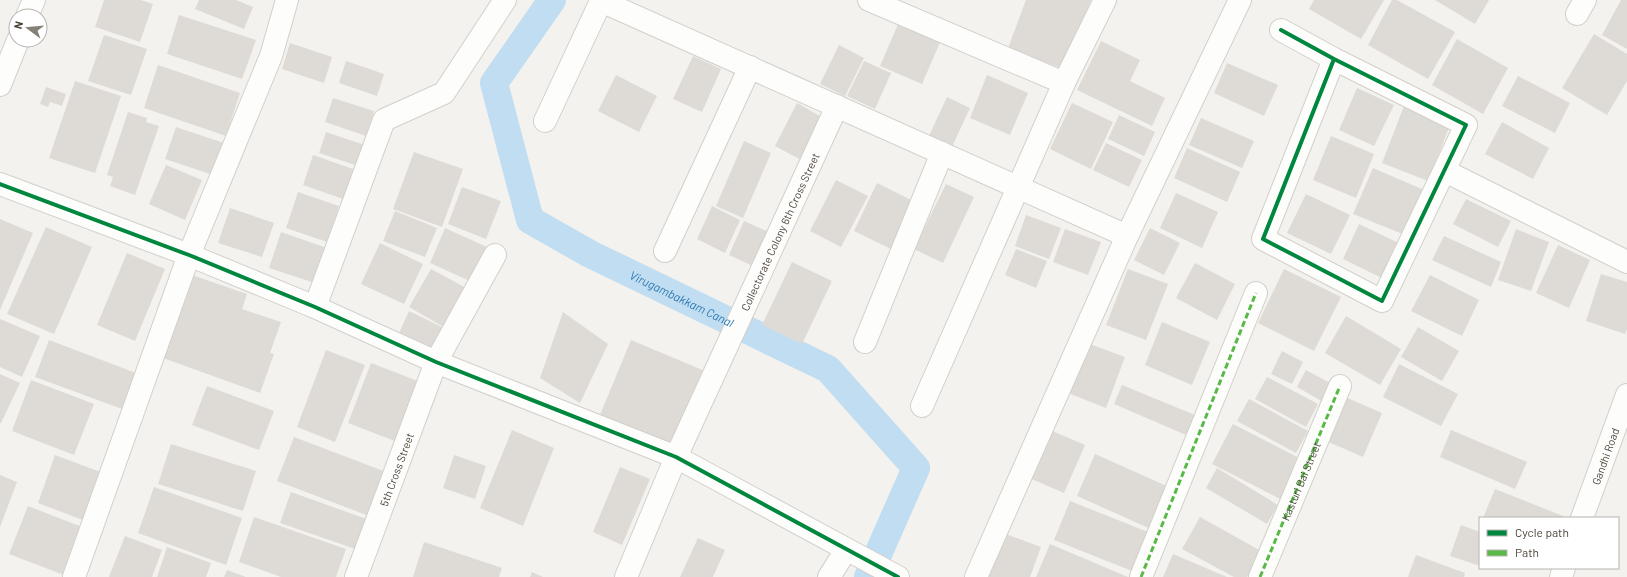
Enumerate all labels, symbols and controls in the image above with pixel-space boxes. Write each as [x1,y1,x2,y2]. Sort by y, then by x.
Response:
north arrow [8,8,48,48]
text: N [11,20,25,30]
street label: Collectorate Colony 6th Cross Street [738,151,821,313]
water label: Virugambakkam Canal [628,267,737,330]
street label: Gandhi Road [1588,426,1621,486]
street label: 5th Cross Street [377,431,416,508]
street label: Kasturi Bai Street [1278,440,1322,522]
legend [1479,517,1619,569]
text: Cycle path [1515,525,1569,539]
text: Path [1515,545,1539,559]

